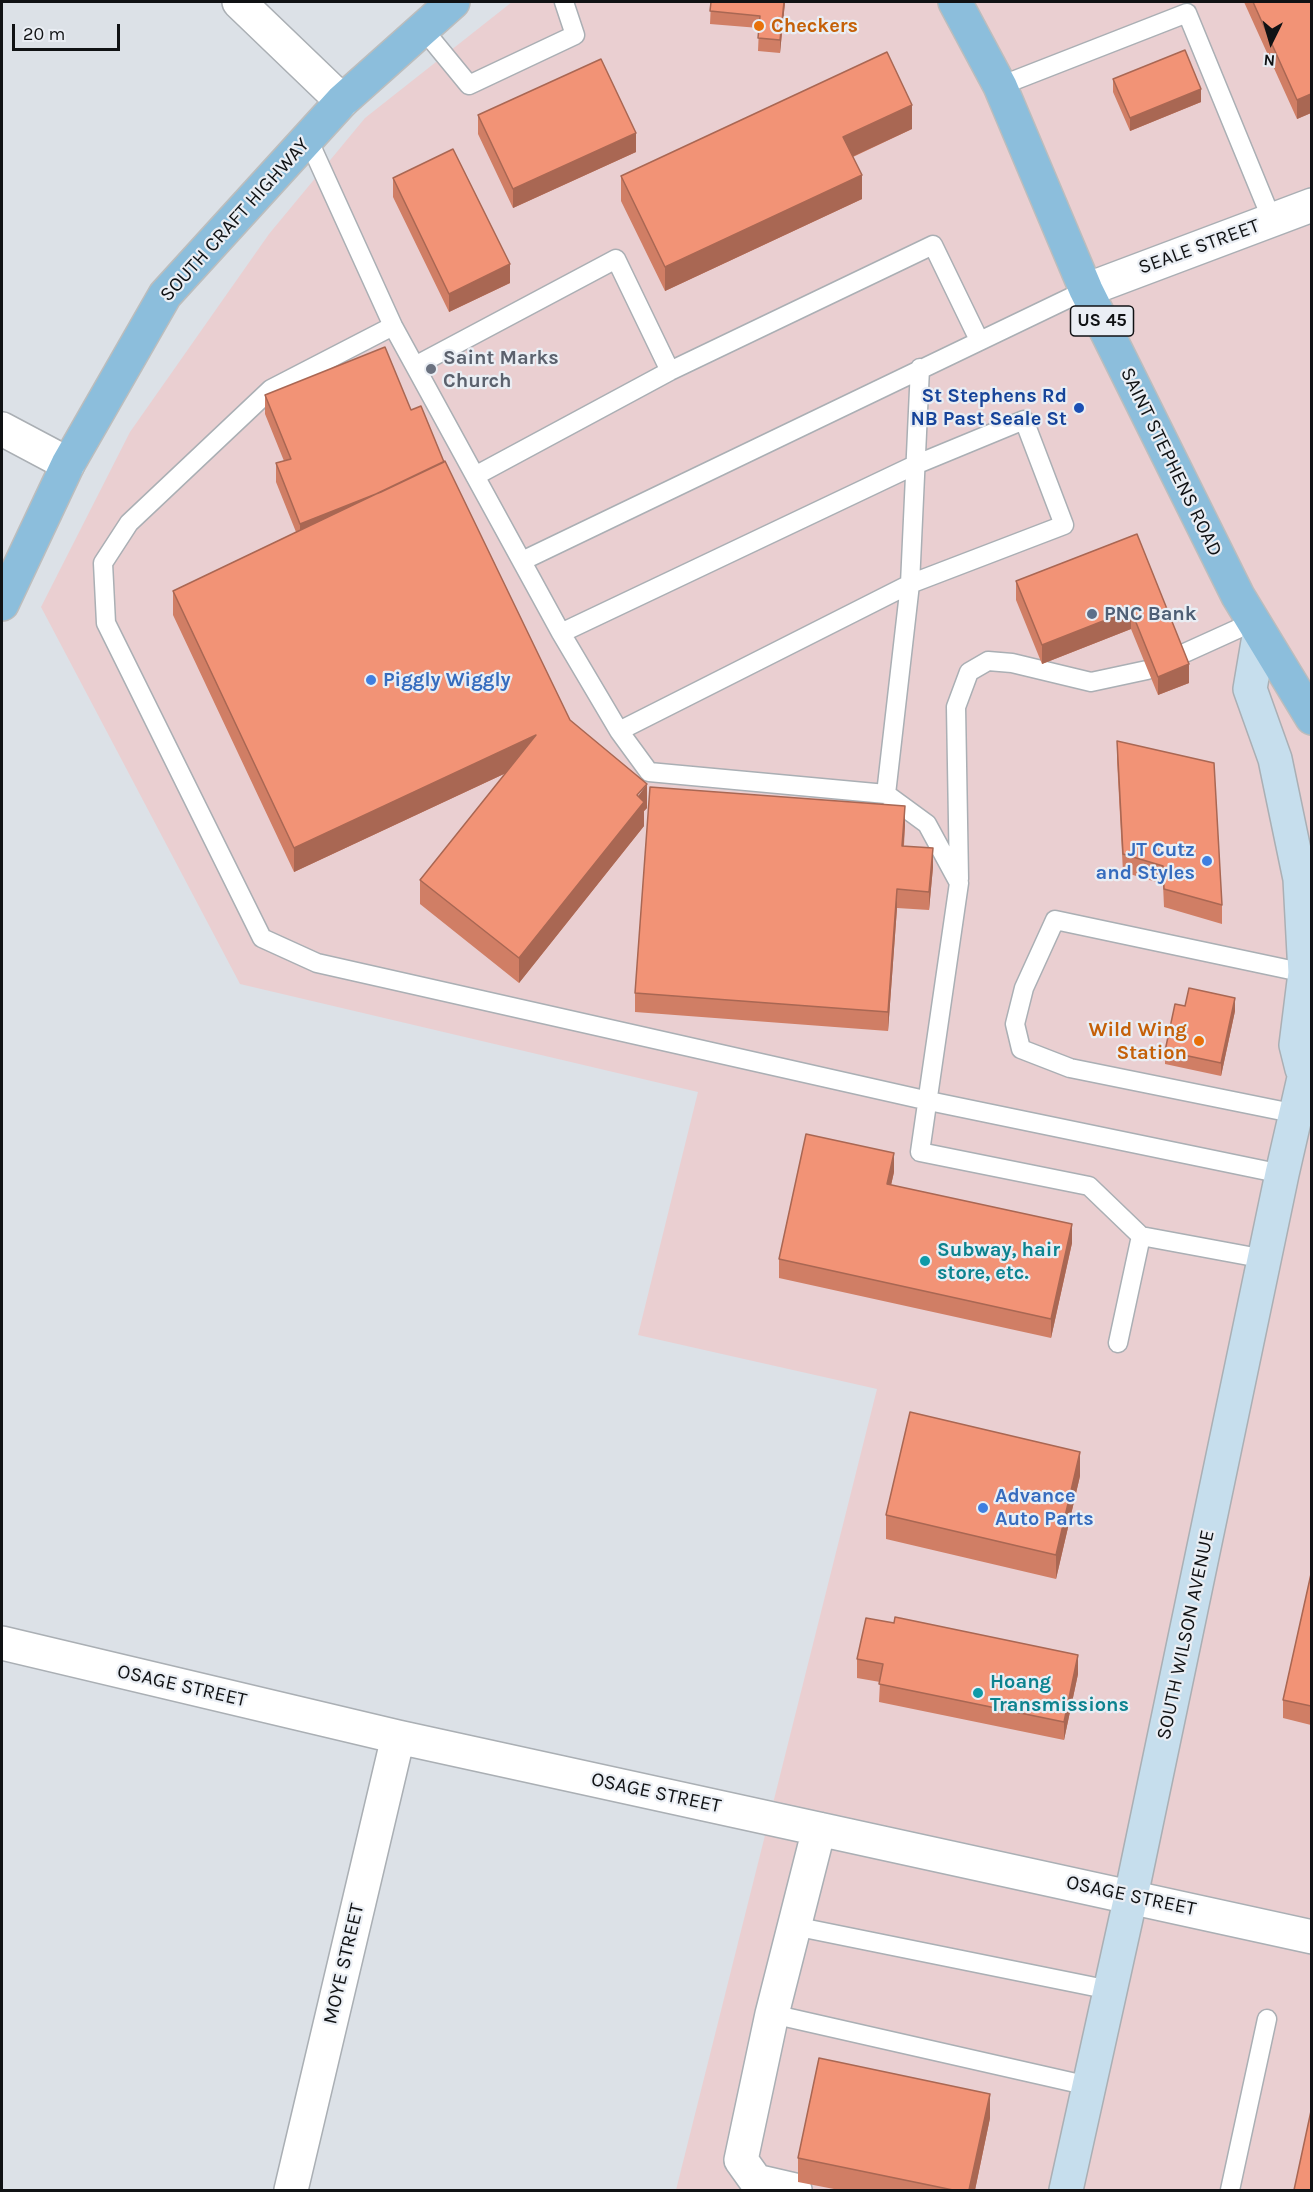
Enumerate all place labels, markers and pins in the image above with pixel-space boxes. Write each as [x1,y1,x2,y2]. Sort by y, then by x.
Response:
place label: Checkers [771,14,858,38]
marker: Checkers [752,19,766,33]
place label: Saint Marks Church [443,346,559,393]
marker: Saint Marks Church [424,362,438,376]
place label: St Stephens Rd NB Past Seale St [910,384,1067,431]
marker: St Stephens Rd NB Past Seale St [1072,401,1086,415]
place label: PNC Bank [1104,602,1197,626]
marker: PNC Bank [1085,607,1099,621]
place label: Piggly Wiggly [383,668,511,692]
marker: Piggly Wiggly [364,673,378,687]
place label: JT Cutz and Styles [1096,838,1195,885]
marker: JT Cutz and Styles [1200,854,1214,868]
place label: Wild Wing Station [1088,1018,1187,1065]
marker: Wild Wing Station [1192,1034,1206,1048]
place label: Subway, hair store, etc. [937,1238,1060,1285]
marker: Subway, hair store, etc. [918,1254,932,1268]
place label: Advance Auto Parts [995,1484,1094,1531]
marker: Advance Auto Parts [976,1501,990,1515]
place label: Hoang Transmissions [990,1670,1129,1717]
marker: Hoang Transmissions [971,1686,985,1700]

